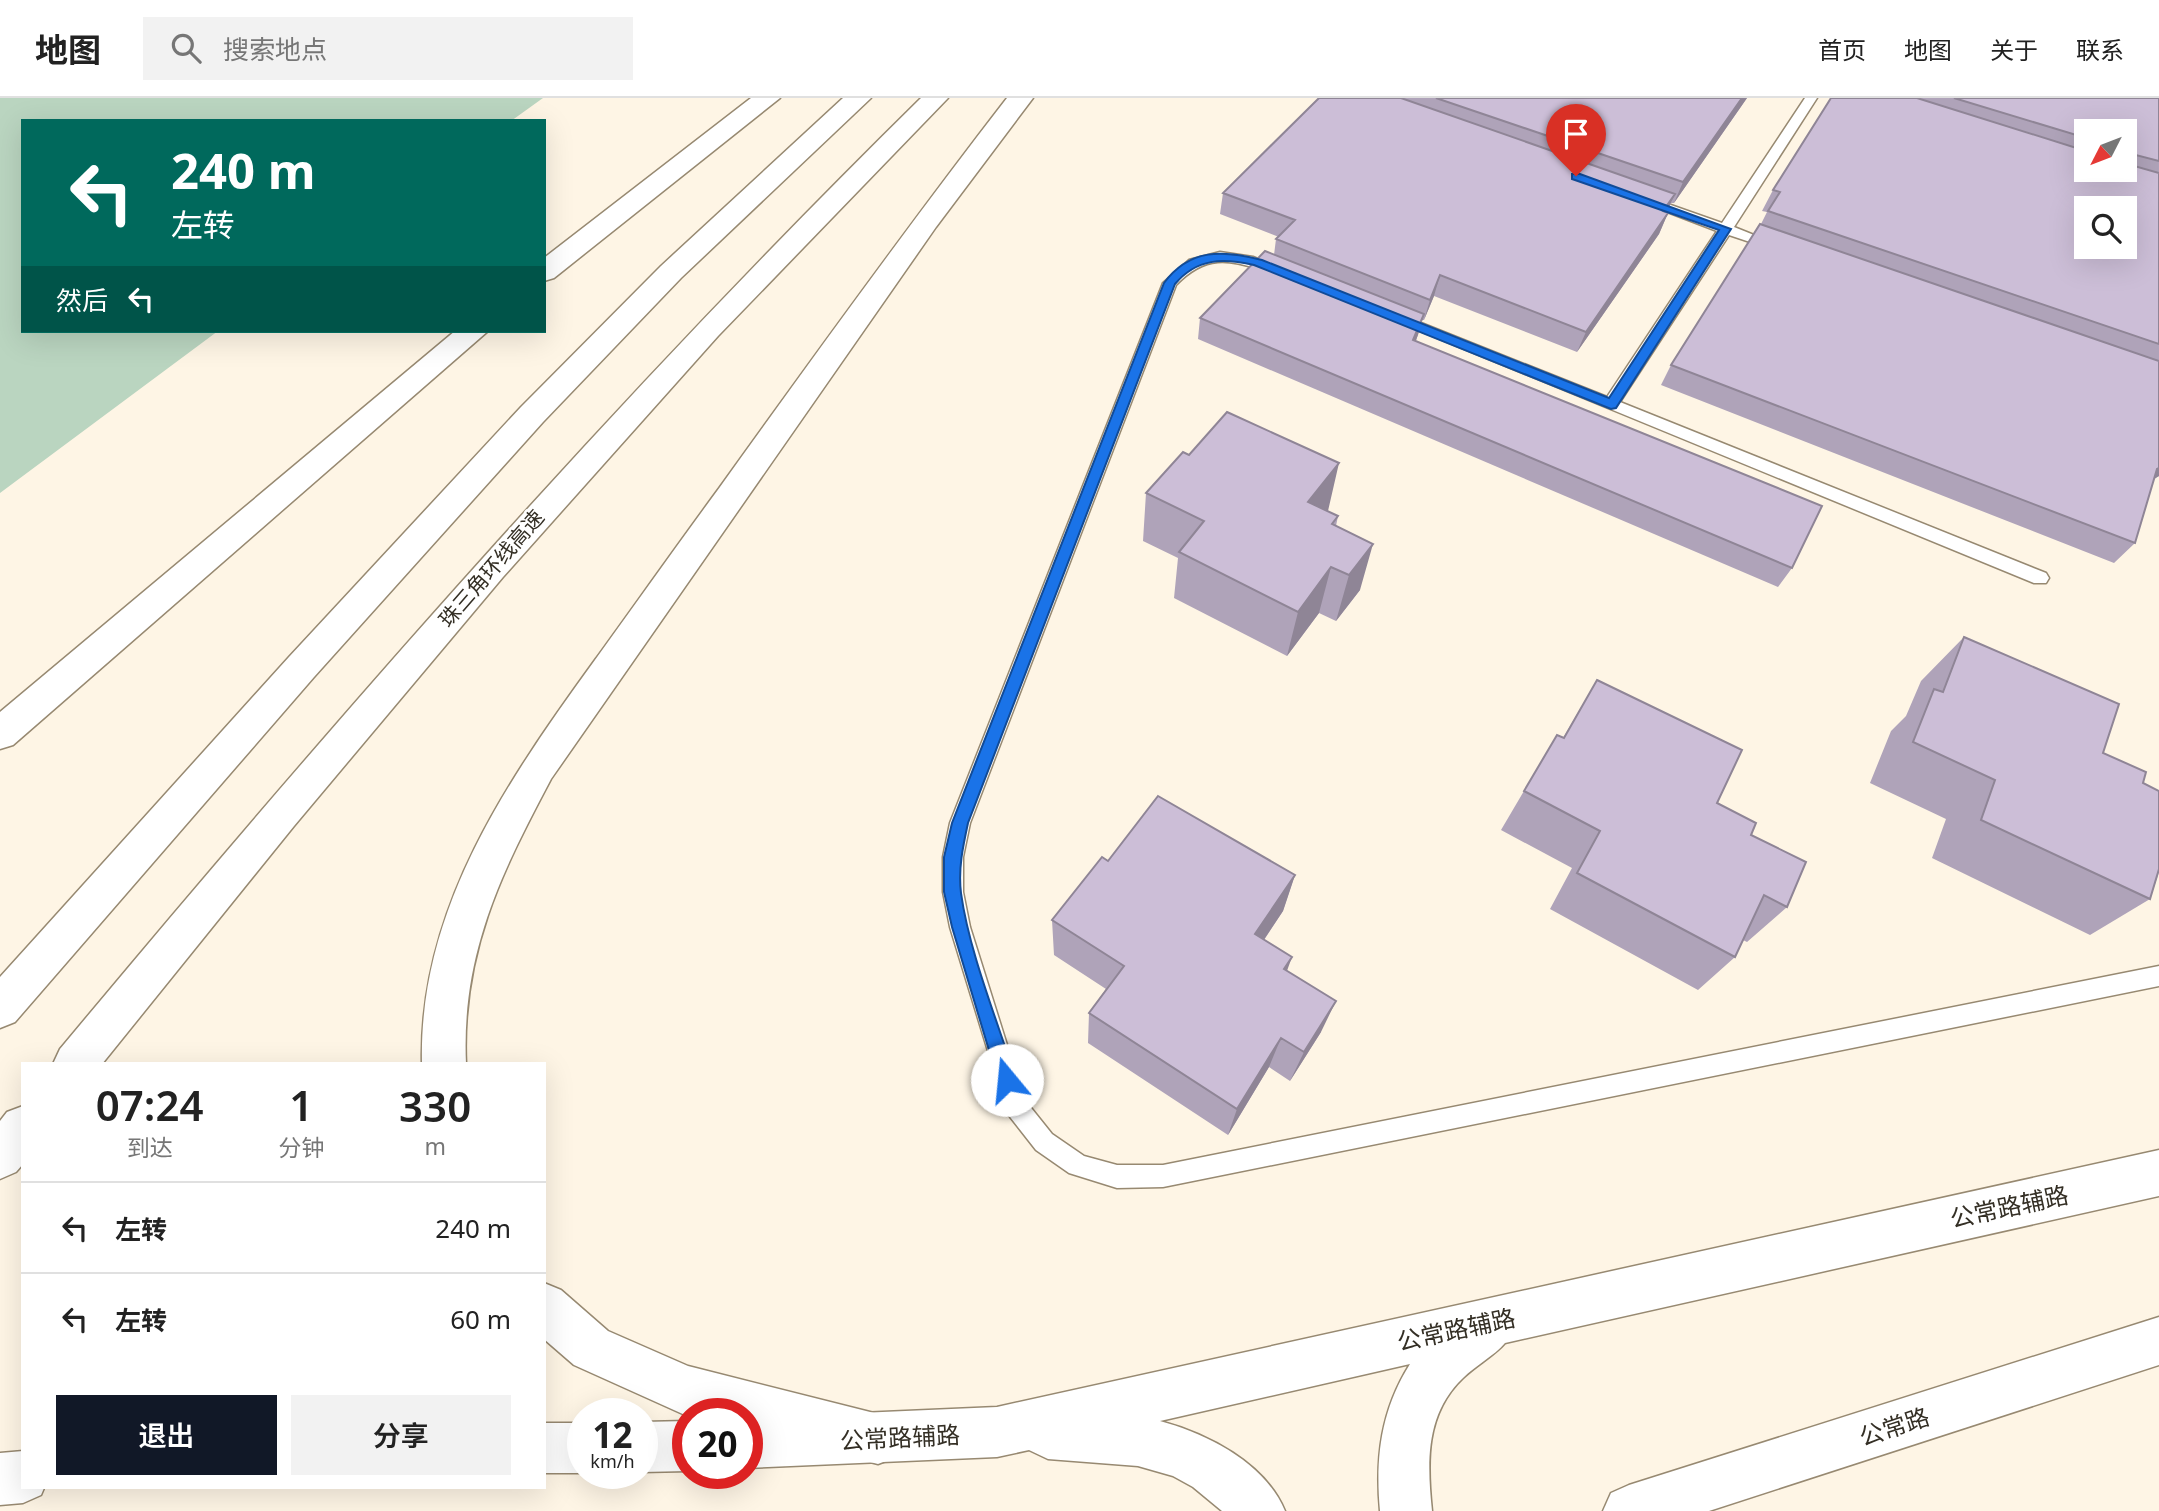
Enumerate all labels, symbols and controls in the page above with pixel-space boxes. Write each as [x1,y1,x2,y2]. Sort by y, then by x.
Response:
search box [143,17,633,80]
text: 地图 [35,27,101,72]
icon: search [167,29,205,67]
text: 搜索地点 [223,31,327,67]
text: 首页 [1818,33,1866,66]
text: 地图 [1904,33,1952,66]
text: 关于 [1990,33,2038,66]
text: 联系 [2076,33,2124,66]
pin [1546,104,1606,176]
icon: arrive [1557,115,1595,153]
north arrow [2074,119,2137,182]
map controls [2074,119,2137,259]
text: 240 m [171,137,316,203]
icon: left [56,147,147,238]
button: search [2074,196,2137,259]
text: 左转 [171,203,235,246]
icon: left [122,280,160,318]
text: 然后 [56,282,108,318]
street label: 珠三角环线高速 [432,503,550,633]
position arrow [970,1043,1044,1117]
text: 07:24 [96,1076,204,1133]
text: 1 [289,1076,313,1133]
text: 330 [399,1077,471,1134]
text: m [424,1130,446,1162]
text: 到达 [127,1131,173,1163]
text: 分钟 [278,1131,324,1163]
street label: 公常路辅路 [1947,1177,2071,1235]
icon: left [56,1209,94,1247]
text: 240 m [435,1210,511,1246]
text: 左转 [115,1211,167,1247]
icon: left [56,1300,94,1338]
street label: 公常路辅路 [1394,1300,1518,1358]
text: 60 m [450,1301,511,1337]
text: 左转 [115,1302,167,1338]
button: 退出 [56,1395,277,1475]
button: 分享 [291,1395,511,1475]
speed limit sign: 20 [672,1398,763,1489]
street label: 公常路 [1855,1399,1933,1453]
text: 12 [592,1411,633,1458]
street label: 公常路辅路 [839,1417,961,1457]
text: km/h [590,1449,635,1473]

